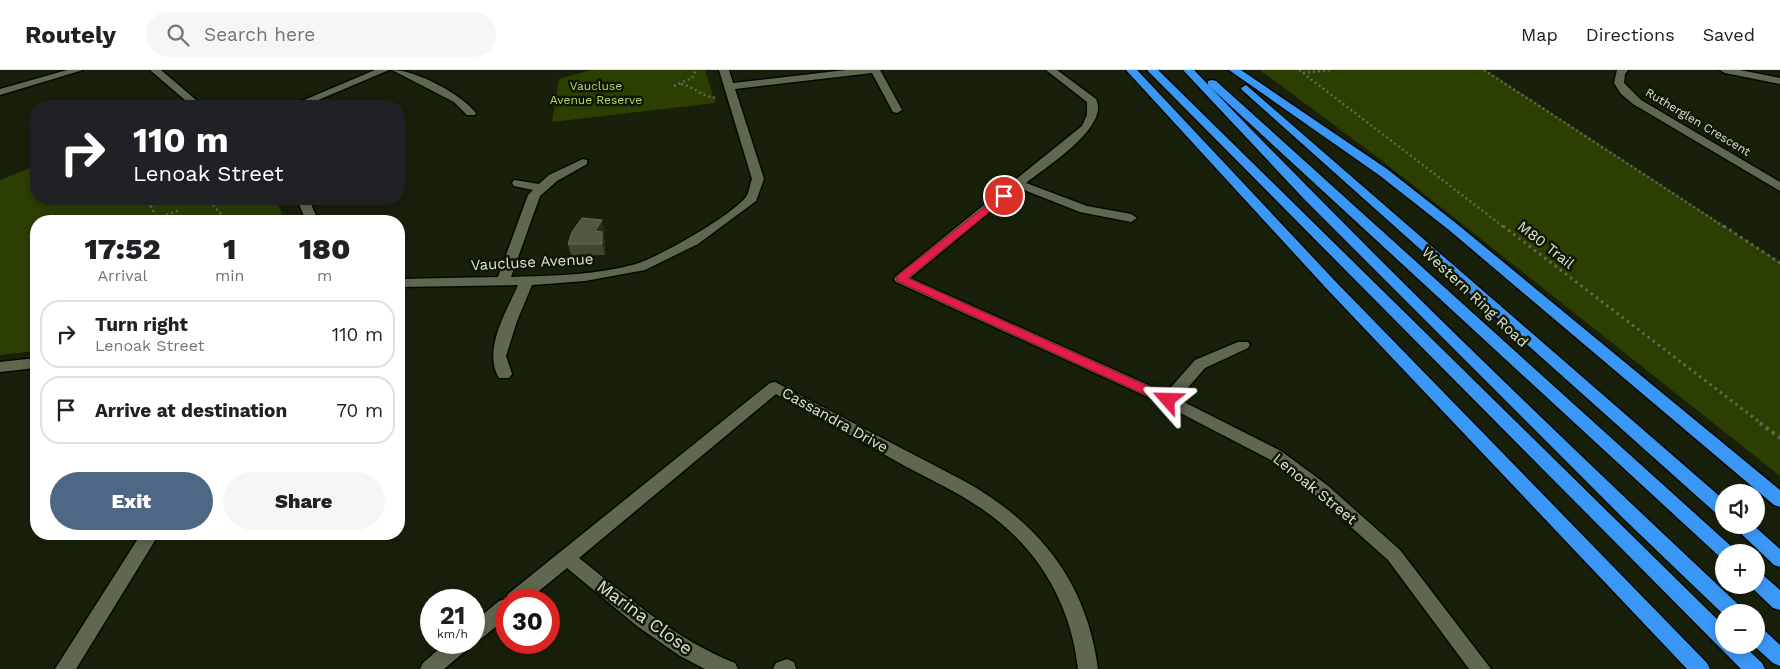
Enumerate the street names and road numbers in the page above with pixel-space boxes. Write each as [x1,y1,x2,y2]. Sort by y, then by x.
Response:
street label: Rutherglen Crescent [1643,85,1753,159]
street label: M80 Trail [1514,217,1578,273]
street label: Western Ring Road [1418,243,1532,351]
street label: Vaucluse Avenue [470,250,594,274]
street label: Cassandra Drive [779,383,891,457]
street label: Lenoak Street [1269,450,1361,529]
street label: Marina Close [593,575,697,659]

